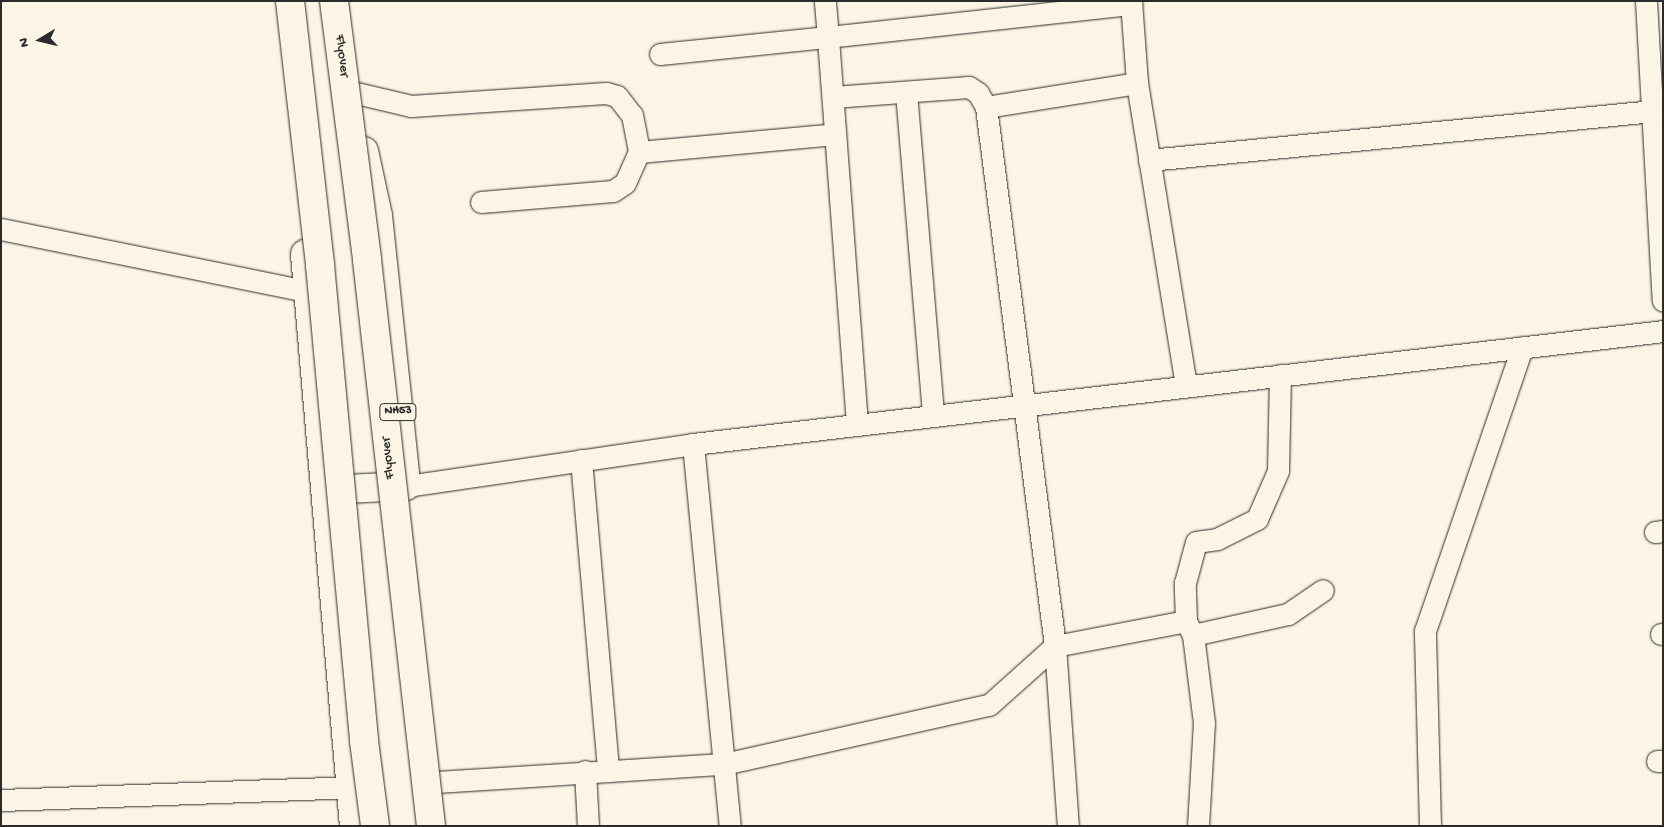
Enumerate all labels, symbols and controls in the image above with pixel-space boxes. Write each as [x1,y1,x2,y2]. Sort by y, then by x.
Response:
north arrow [15,15,65,65]
street label: Flyover [330,34,352,78]
text: N [16,37,34,48]
road number: NH53 [379,402,417,422]
street label: Flyover [378,436,400,480]

